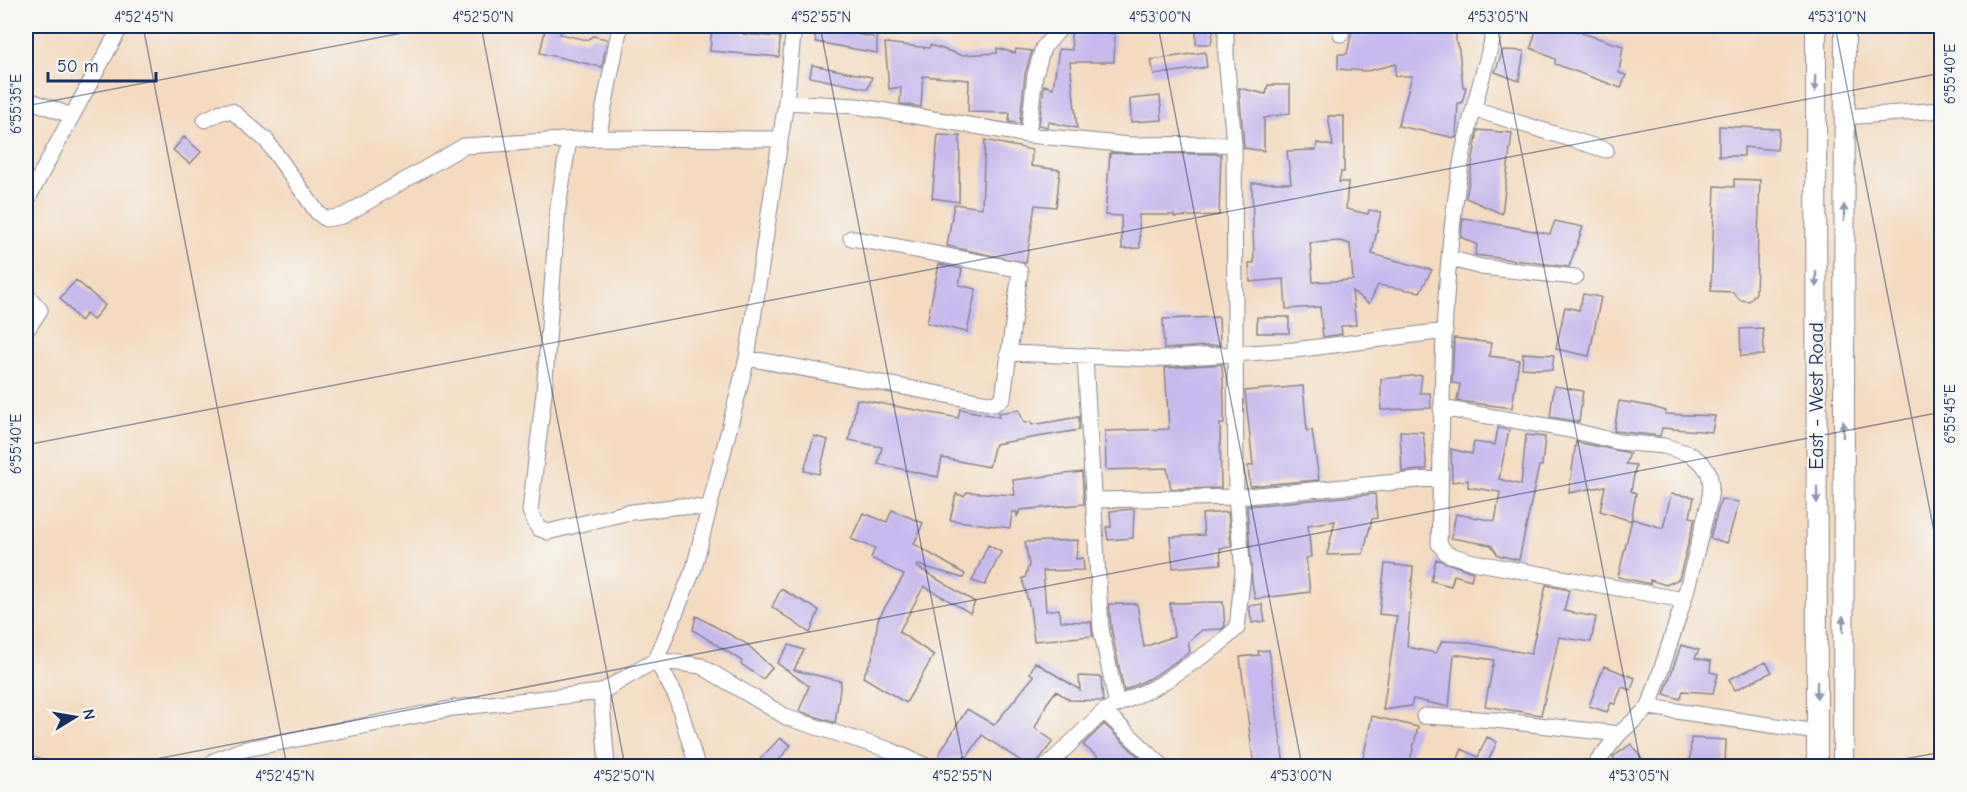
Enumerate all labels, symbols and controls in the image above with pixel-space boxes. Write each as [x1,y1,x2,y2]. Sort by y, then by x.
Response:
text: 4°52'45"N [114,8,174,26]
text: 4°52'50"N [452,8,514,26]
text: 4°52'55"N [791,8,851,26]
text: 4°53'00"N [1129,8,1191,26]
text: 4°53'05"N [1468,8,1528,26]
text: 4°53'10"N [1808,8,1866,26]
text: 6°55'40"E [1941,44,1959,104]
scale bar [48,45,156,83]
text: 50 m [57,56,99,77]
text: 6°55'35"E [7,74,25,134]
one-way arrow [1810,74,1820,93]
one-way arrow [1839,204,1849,223]
one-way arrow [1811,269,1821,288]
street label: East - West Road [1805,322,1828,470]
text: 6°55'45"E [1941,384,1959,444]
text: 6°55'40"E [7,414,25,474]
one-way arrow [1838,420,1848,439]
one-way arrow [1812,485,1822,504]
one-way arrow [1838,615,1848,634]
one-way arrow [1812,680,1822,699]
north arrow [45,687,105,747]
text: N [79,707,99,721]
text: 4°52'45"N [255,767,315,785]
text: 4°52'50"N [593,767,655,785]
text: 4°52'55"N [932,767,992,785]
text: 4°53'00"N [1270,767,1332,785]
text: 4°53'05"N [1609,767,1669,785]

